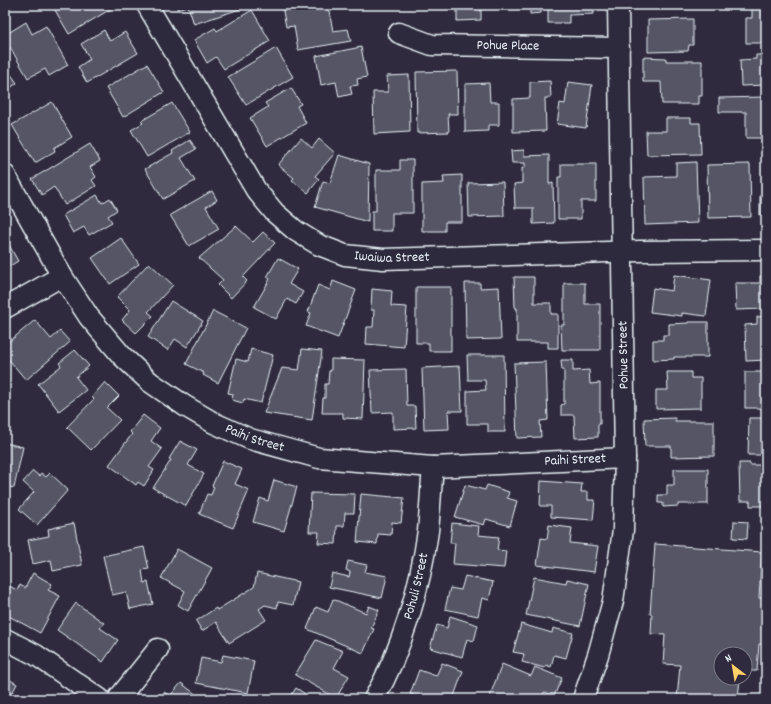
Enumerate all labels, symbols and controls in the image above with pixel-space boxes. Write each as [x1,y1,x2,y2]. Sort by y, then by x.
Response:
street label: Pohue Place [476,36,539,57]
street label: Iwaiwa Street [353,246,430,269]
street label: Pohue Street [613,321,635,389]
street label: Paihi Street [222,419,286,458]
street label: Paihi Street [544,449,606,472]
street label: Pohuli Street [399,551,434,622]
north arrow [713,646,753,686]
text: N [722,651,736,667]

